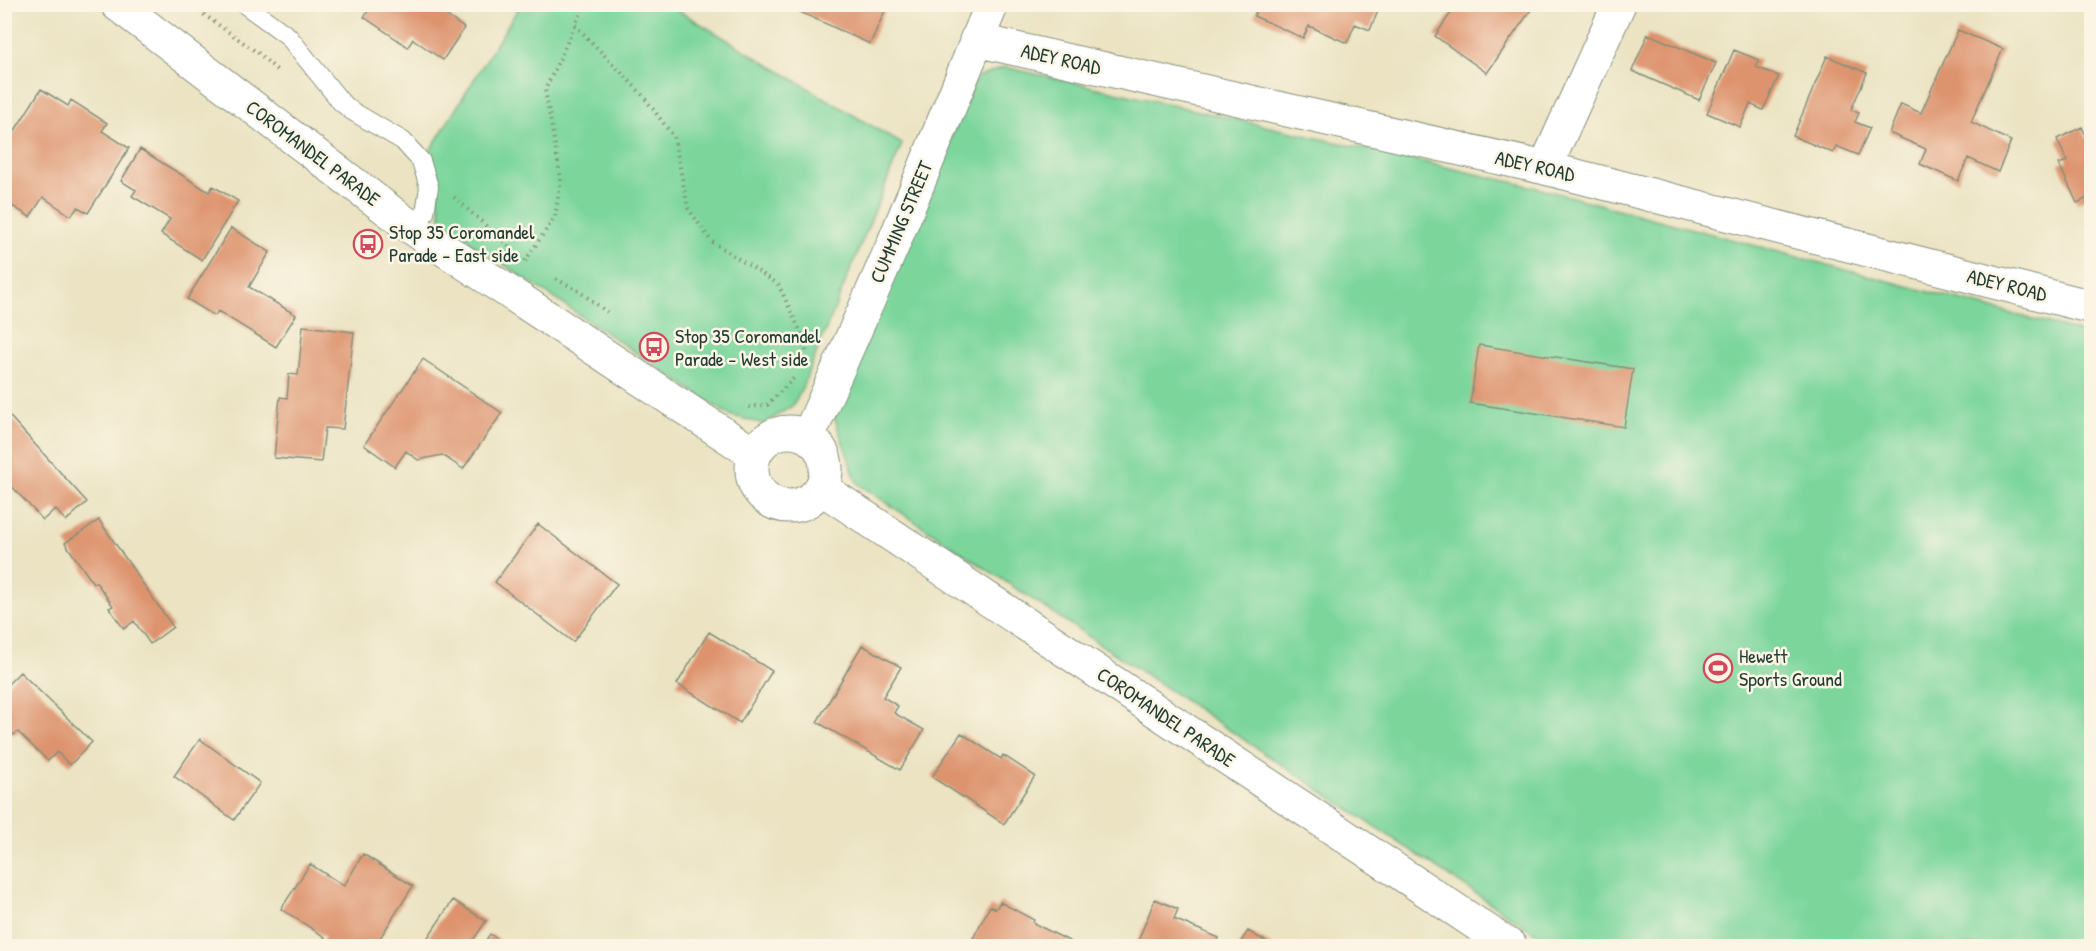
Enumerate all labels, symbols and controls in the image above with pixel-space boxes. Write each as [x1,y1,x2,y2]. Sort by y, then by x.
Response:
street label: ADEY ROAD [1019,36,1104,81]
street label: COROMANDEL PARADE [241,93,386,212]
street label: ADEY ROAD [1493,143,1578,188]
street label: CUMMING STREET [863,156,939,287]
place label: Stop 35 Coromandel Parade - East side [389,218,535,268]
bus stop icon: Stop 35 Coromandel Parade - East side [352,228,384,260]
street label: ADEY ROAD [1965,262,2050,308]
place label: Stop 35 Coromandel Parade - West side [675,322,821,372]
bus stop icon: Stop 35 Coromandel Parade - West side [638,331,670,363]
place label: Hewett Sports Ground [1739,642,1842,692]
sports icon: Hewett Sports Ground [1702,652,1734,684]
street label: COROMANDEL PARADE [1092,660,1241,773]

